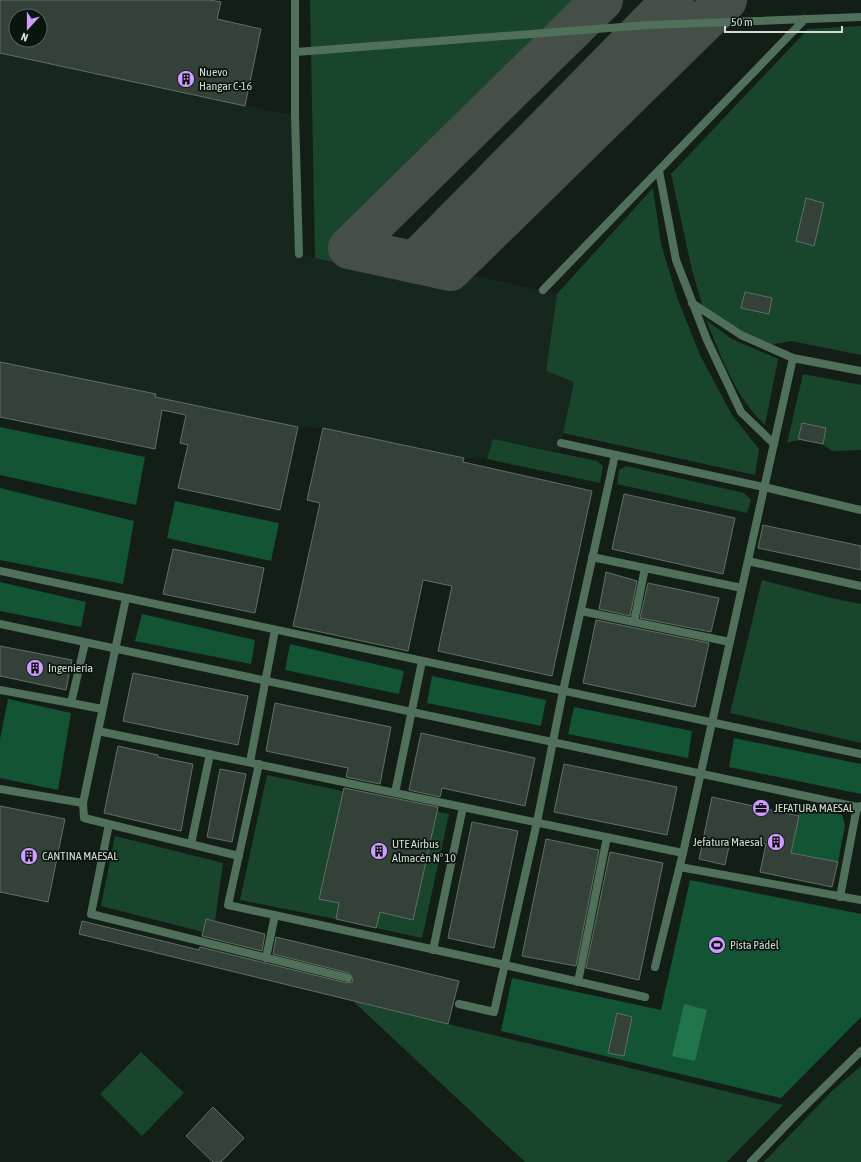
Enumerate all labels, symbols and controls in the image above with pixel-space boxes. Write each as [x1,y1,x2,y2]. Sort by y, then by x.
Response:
north arrow [8,8,48,48]
scale bar [725,8,842,34]
text: 50 m [731,15,753,29]
text: N [19,31,30,44]
place label: Nuevo Hangar C-16 [199,65,252,93]
building icon: Nuevo Hangar C-16 [176,69,196,89]
building icon: Ingeniería [25,658,45,678]
place label: Ingeniería [48,661,93,675]
office icon: JEFATURA MAESAL [751,798,771,818]
place label: JEFATURA MAESAL [774,801,854,815]
building icon: Jefatura Maesal [766,832,786,852]
place label: Jefatura Maesal [693,835,764,849]
place label: UTE Airbus Almacén Nº 10 [392,837,456,865]
building icon: UTE Airbus Almacén Nº 10 [369,841,389,861]
building icon: CANTINA MAESAL [19,846,39,866]
place label: CANTINA MAESAL [42,849,118,863]
sports icon: Pista Pádel [707,935,727,955]
place label: Pista Pádel [730,938,780,952]

